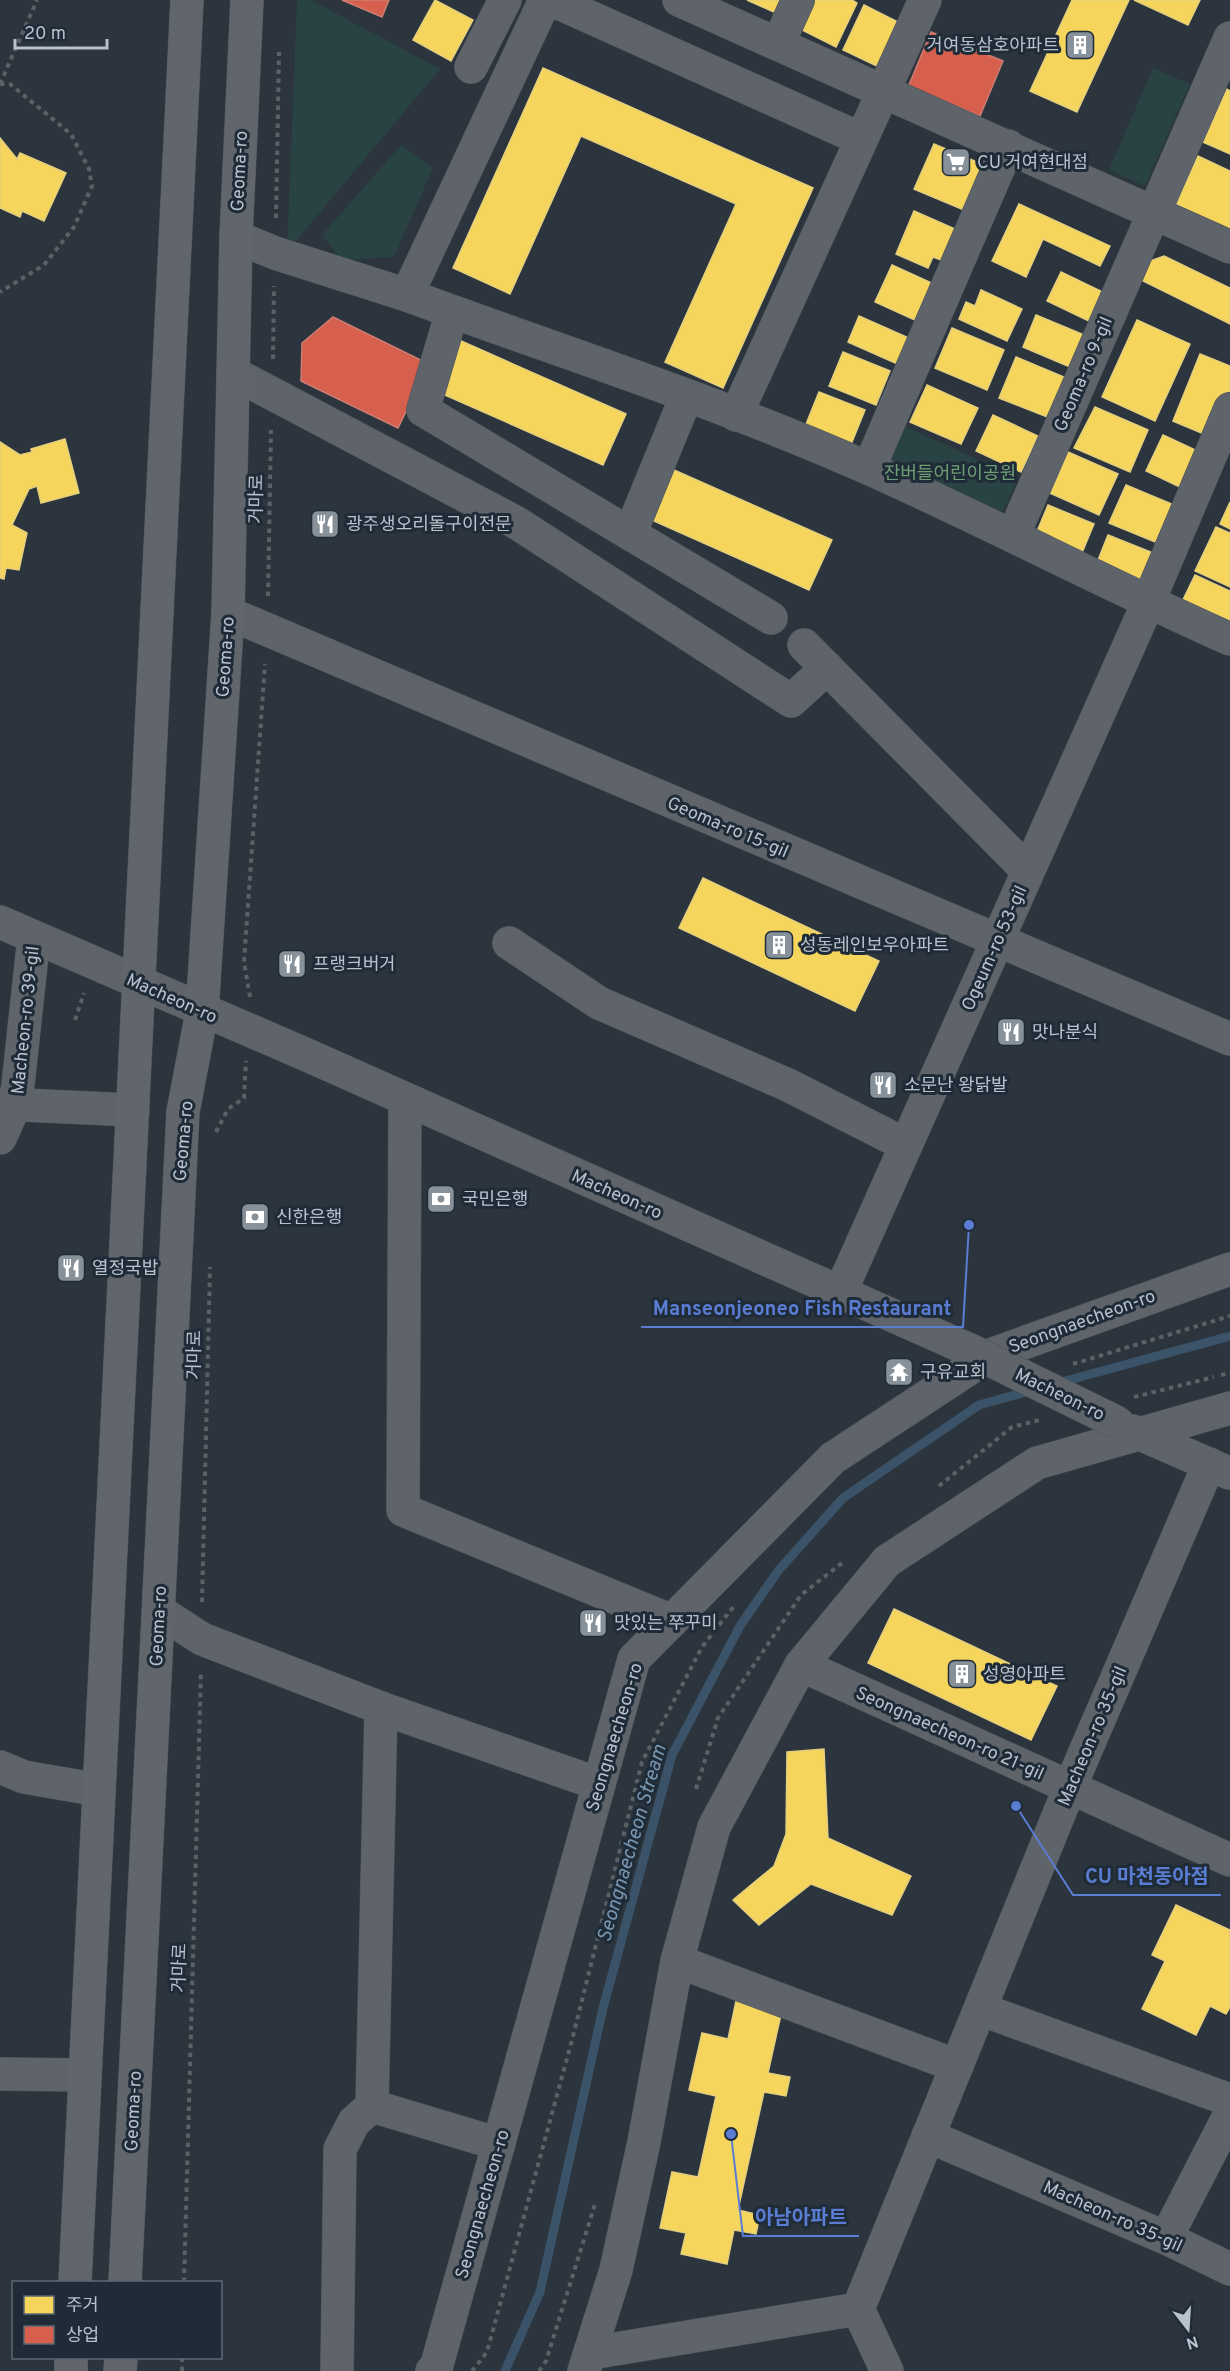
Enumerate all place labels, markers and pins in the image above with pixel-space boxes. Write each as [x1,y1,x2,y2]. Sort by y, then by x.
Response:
building icon: 거여동삼호아파트 [1064,29,1096,61]
place label: 거여동삼호아파트 [927,35,1059,58]
supermarket icon: CU 거여현대점 [940,146,972,178]
place label: CU 거여현대점 [977,152,1088,175]
restaurant icon: 광주생오리돌구이전문 [309,508,341,540]
place label: 광주생오리돌구이전문 [346,514,512,537]
building icon: 성동레인보우아파트 [763,929,795,961]
place label: 성동레인보우아파트 [800,935,949,958]
restaurant icon: 프랭크버거 [276,948,308,980]
place label: 프랭크버거 [313,954,396,977]
restaurant icon: 맛나분식 [995,1016,1027,1048]
place label: 맛나분식 [1032,1022,1098,1045]
restaurant icon: 소문난 왕닭발 [867,1069,899,1101]
place label: 소문난 왕닭발 [904,1075,1008,1098]
bank icon: 국민은행 [425,1183,457,1215]
place label: 국민은행 [462,1189,528,1212]
bank icon: 신한은행 [239,1201,271,1233]
place label: 신한은행 [276,1207,342,1230]
restaurant icon: 열정국밥 [55,1252,87,1284]
place label: 열정국밥 [92,1258,158,1281]
callout: Manseonjeoneo Fish Restaurant [641,1289,963,1327]
temple icon: 구유교회 [883,1356,915,1388]
place label: 구유교회 [920,1362,986,1385]
restaurant icon: 맛있는 쭈꾸미 [577,1607,609,1639]
place label: 맛있는 쭈꾸미 [614,1613,718,1636]
building icon: 성영아파트 [946,1658,978,1690]
place label: 성영아파트 [983,1664,1066,1687]
callout: CU 마천동아점 [1073,1857,1221,1895]
callout: 아남아파트 [743,2198,859,2236]

